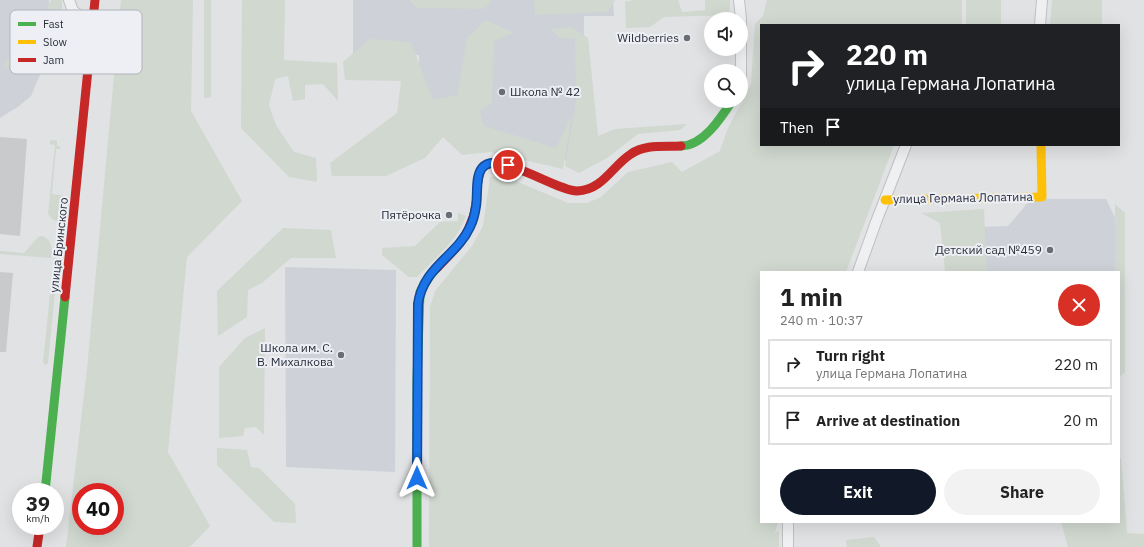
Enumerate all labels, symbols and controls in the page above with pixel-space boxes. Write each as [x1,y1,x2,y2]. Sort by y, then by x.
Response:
legend [10,10,142,74]
map controls [704,12,748,108]
button: sound [704,12,748,56]
text: Fast [43,17,64,31]
place label: Wildberries [617,30,679,45]
marker: Wildberries [682,33,692,43]
text: Slow [43,35,67,49]
text: 220 m [846,36,928,73]
icon: right [780,40,832,92]
text: Jam [43,53,64,67]
button: search [704,64,748,108]
text: улица Германа Лопатина [846,72,1055,95]
place label: Школа № 42 [510,84,580,99]
marker: Школа № 42 [497,87,507,97]
icon: arrive [822,116,844,138]
text: Then [780,118,814,137]
pin [491,148,525,182]
icon: arrive [497,154,519,176]
street label: улица Германа Лопатина [893,189,1034,206]
street label: улица Бринского [46,196,71,293]
place label: Пятёрочка [381,207,442,222]
marker: Пятёрочка [444,210,454,220]
place label: Детский сад №459 [935,242,1042,257]
marker: Детский сад №459 [1045,245,1055,255]
text: 1 min [780,281,843,313]
button: close [1058,284,1100,326]
text: 240 m · 10:37 [780,312,863,329]
place label: Школа им. С. В. Михалкова [257,340,334,369]
text: Turn right [816,346,885,365]
marker: Школа им. С. В. Михалкова [336,350,346,360]
icon: right [782,353,804,375]
text: 220 m [1054,355,1098,374]
text: улица Германа Лопатина [816,365,967,382]
icon: arrive [782,409,804,431]
text: Arrive at destination [816,411,960,430]
text: 20 m [1063,411,1098,430]
position arrow [396,457,438,499]
button: Exit [780,469,936,515]
button: Share [944,469,1100,515]
speed limit sign: 40 [72,483,124,535]
text: 39 [26,490,50,517]
text: km/h [26,512,50,525]

